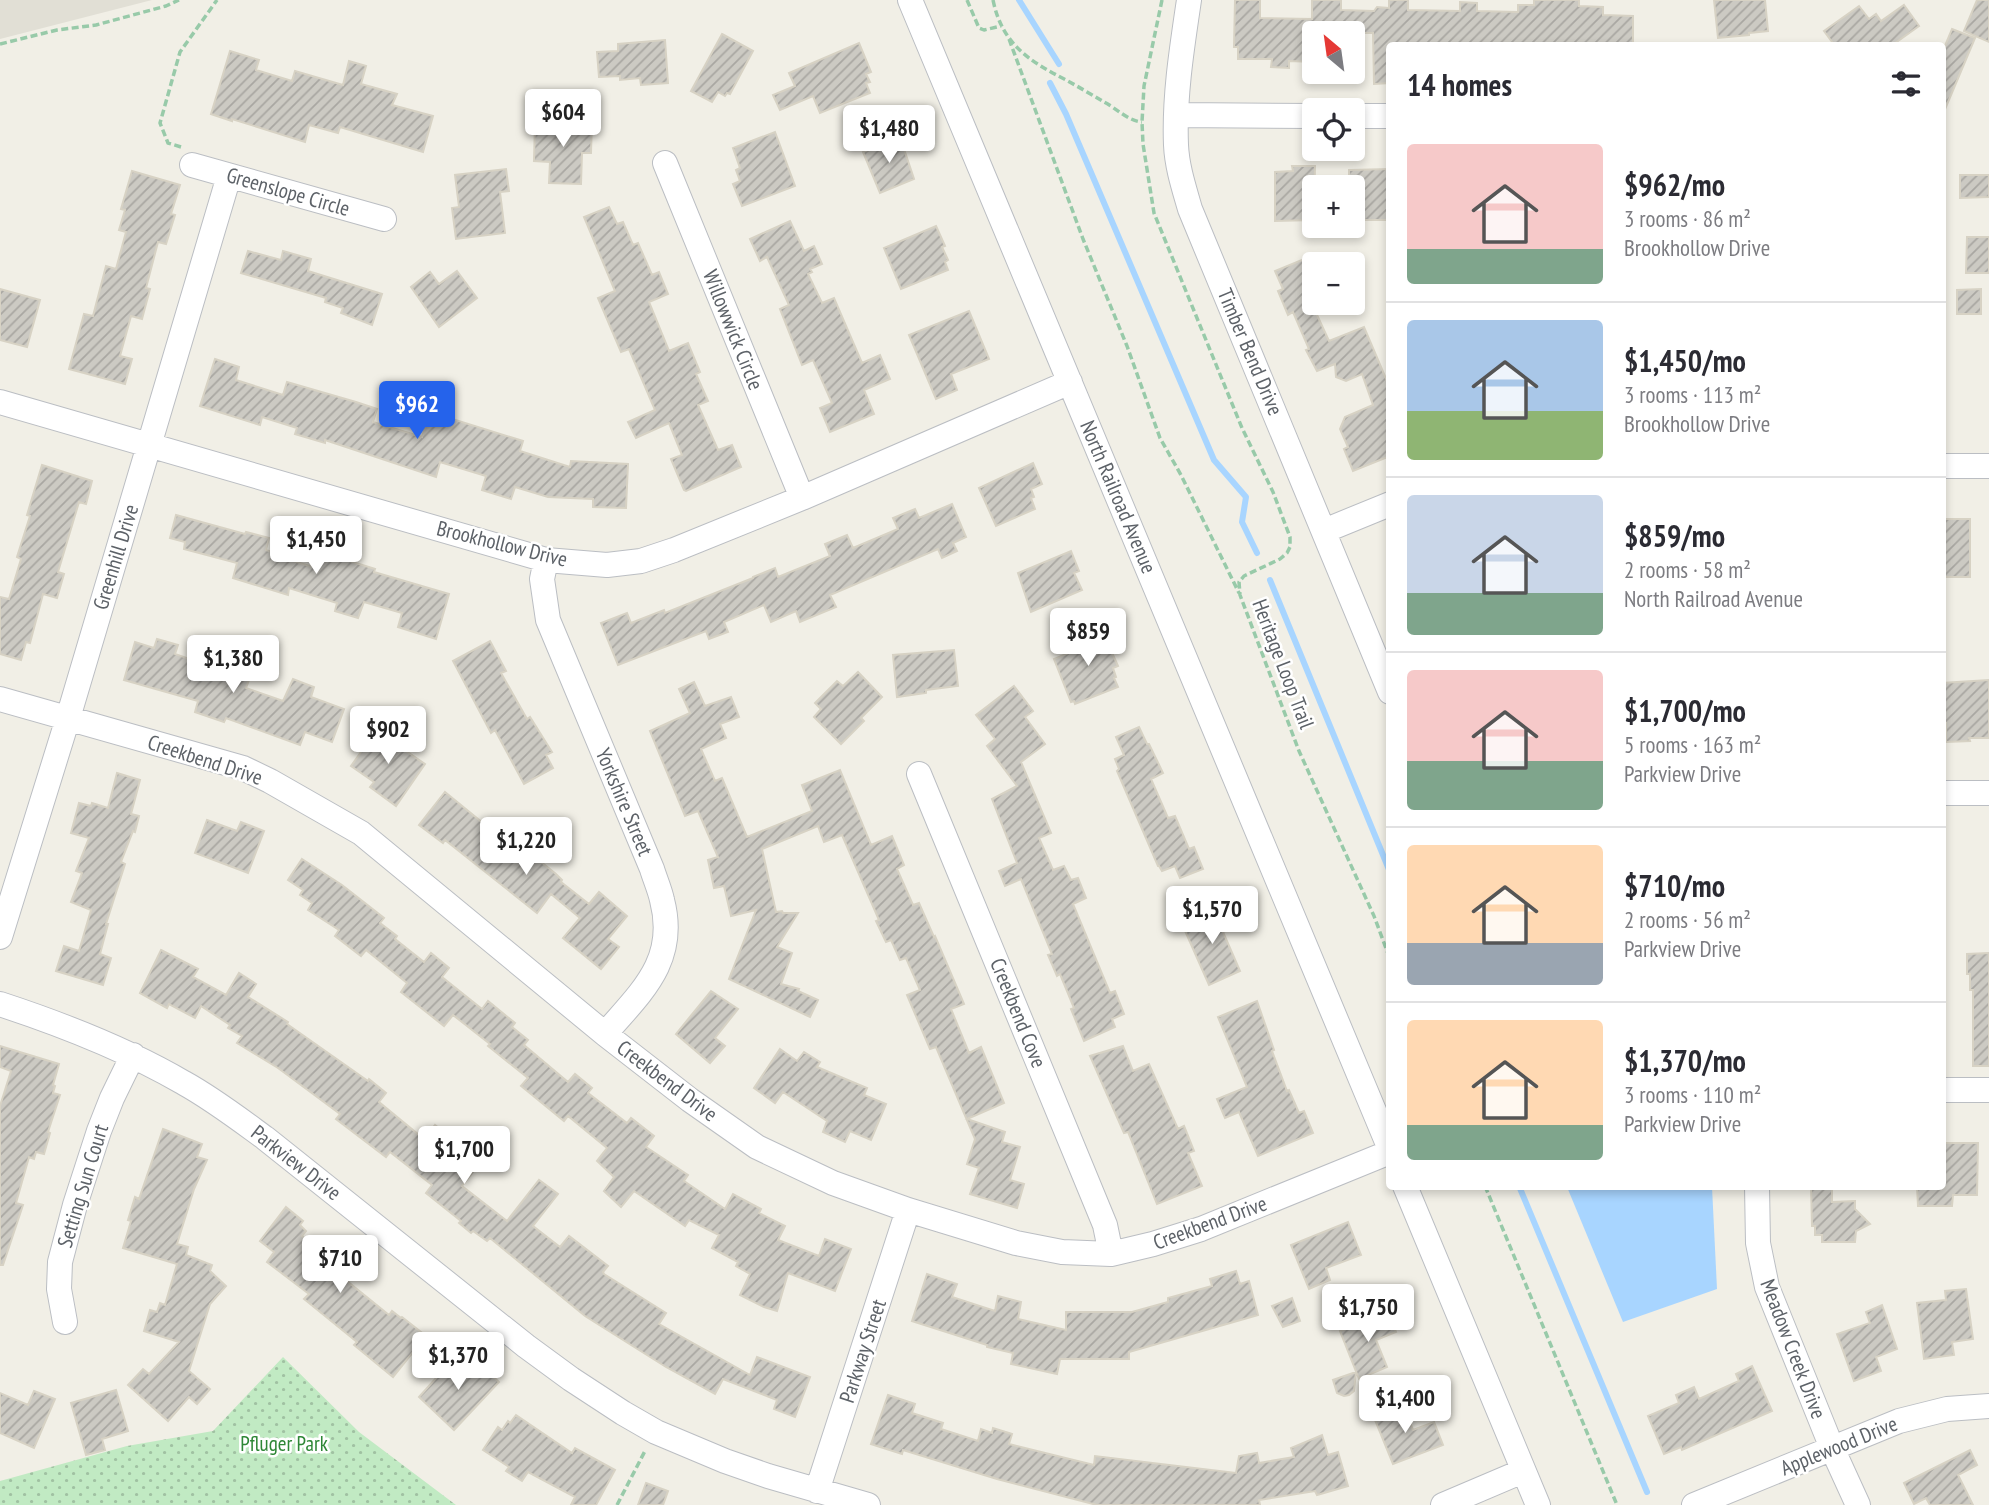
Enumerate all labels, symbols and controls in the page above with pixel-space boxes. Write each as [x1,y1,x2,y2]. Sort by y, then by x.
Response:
north arrow [1302,21,1365,84]
map controls [1302,21,1365,315]
text: 14 homes [1407,65,1512,104]
icon: filters [1887,65,1925,103]
pin: $604 [522,90,604,149]
text: $604 [541,97,585,126]
button: locate [1302,98,1365,161]
pin: $1,480 [832,106,946,165]
text: $1,480 [859,113,919,142]
street label: Greenslope Circle [223,161,353,222]
text: $962/mo [1624,165,1725,204]
icon: home [1463,172,1547,256]
button: + [1302,175,1365,238]
text: 3 rooms · 86 m² [1624,204,1751,233]
text: Brookhollow Drive [1624,233,1770,262]
button: − [1302,252,1365,315]
street label: Willowwick Circle [697,266,770,394]
street label: Timber Bend Drive [1212,284,1289,419]
text: $1,450/mo [1624,341,1746,380]
icon: home [1463,348,1547,432]
text: 3 rooms · 113 m² [1624,380,1761,409]
pin: $962 [376,382,458,441]
text: $962 [395,389,439,418]
text: Brookhollow Drive [1624,409,1770,438]
street label: North Railroad Avenue [1074,416,1163,577]
street label: Greenhill Drive [87,501,144,613]
street label: Brookhollow Drive [434,514,570,573]
pin: $1,450 [259,516,373,576]
text: $859/mo [1624,516,1725,555]
icon: home [1463,523,1547,607]
text: $1,450 [286,524,346,553]
text: 2 rooms · 58 m² [1624,555,1751,584]
text: North Railroad Avenue [1624,584,1803,613]
street label: Heritage Loop Trail [1246,595,1321,733]
pin: $859 [1047,608,1129,668]
text: $859 [1066,616,1110,645]
pin: $1,380 [176,636,290,695]
text: $1,380 [203,643,263,672]
text: $1,700/mo [1624,691,1746,730]
icon: home [1463,698,1547,782]
pin: $902 [347,706,429,766]
text: $902 [366,714,410,743]
street label: Creekbend Drive [144,728,266,791]
text: 5 rooms · 163 m² [1624,730,1761,759]
street label: Yorkshire Street [590,744,659,860]
text: Parkview Drive [1624,759,1741,788]
pin: $1,220 [469,818,583,877]
text: $1,220 [496,825,556,854]
text: $710/mo [1624,866,1725,905]
icon: home [1463,873,1547,957]
pin: $1,570 [1155,886,1269,946]
text: $1,570 [1182,894,1242,923]
text: 2 rooms · 56 m² [1624,905,1751,934]
text: Parkview Drive [1624,934,1741,963]
street label: Creekbend Cove [984,954,1053,1072]
street label: Creekbend Drive [612,1034,723,1127]
text: $1,370/mo [1624,1041,1746,1080]
icon: home [1463,1048,1547,1132]
text: 3 rooms · 110 m² [1624,1080,1761,1109]
text: Parkview Drive [1624,1109,1741,1138]
street label: Parkview Drive [246,1119,347,1206]
street label: Setting Sun Court [51,1121,114,1251]
pin: $1,700 [407,1126,521,1186]
text: $1,700 [434,1134,494,1163]
street label: Creekbend Drive [1149,1189,1270,1256]
pin: $710 [299,1236,381,1295]
text: $710 [318,1243,362,1272]
street label: Meadow Creek Drive [1754,1275,1832,1422]
pin: $1,750 [1311,1284,1425,1344]
text: $1,750 [1338,1292,1398,1321]
street label: Parkway Street [833,1295,892,1406]
pin: $1,370 [401,1332,515,1392]
text: $1,370 [428,1340,488,1369]
pin: $1,400 [1348,1376,1462,1435]
text: $1,400 [1375,1383,1435,1412]
street label: Applewood Drive [1776,1410,1901,1481]
park label: Pfluger Park [240,1430,328,1457]

